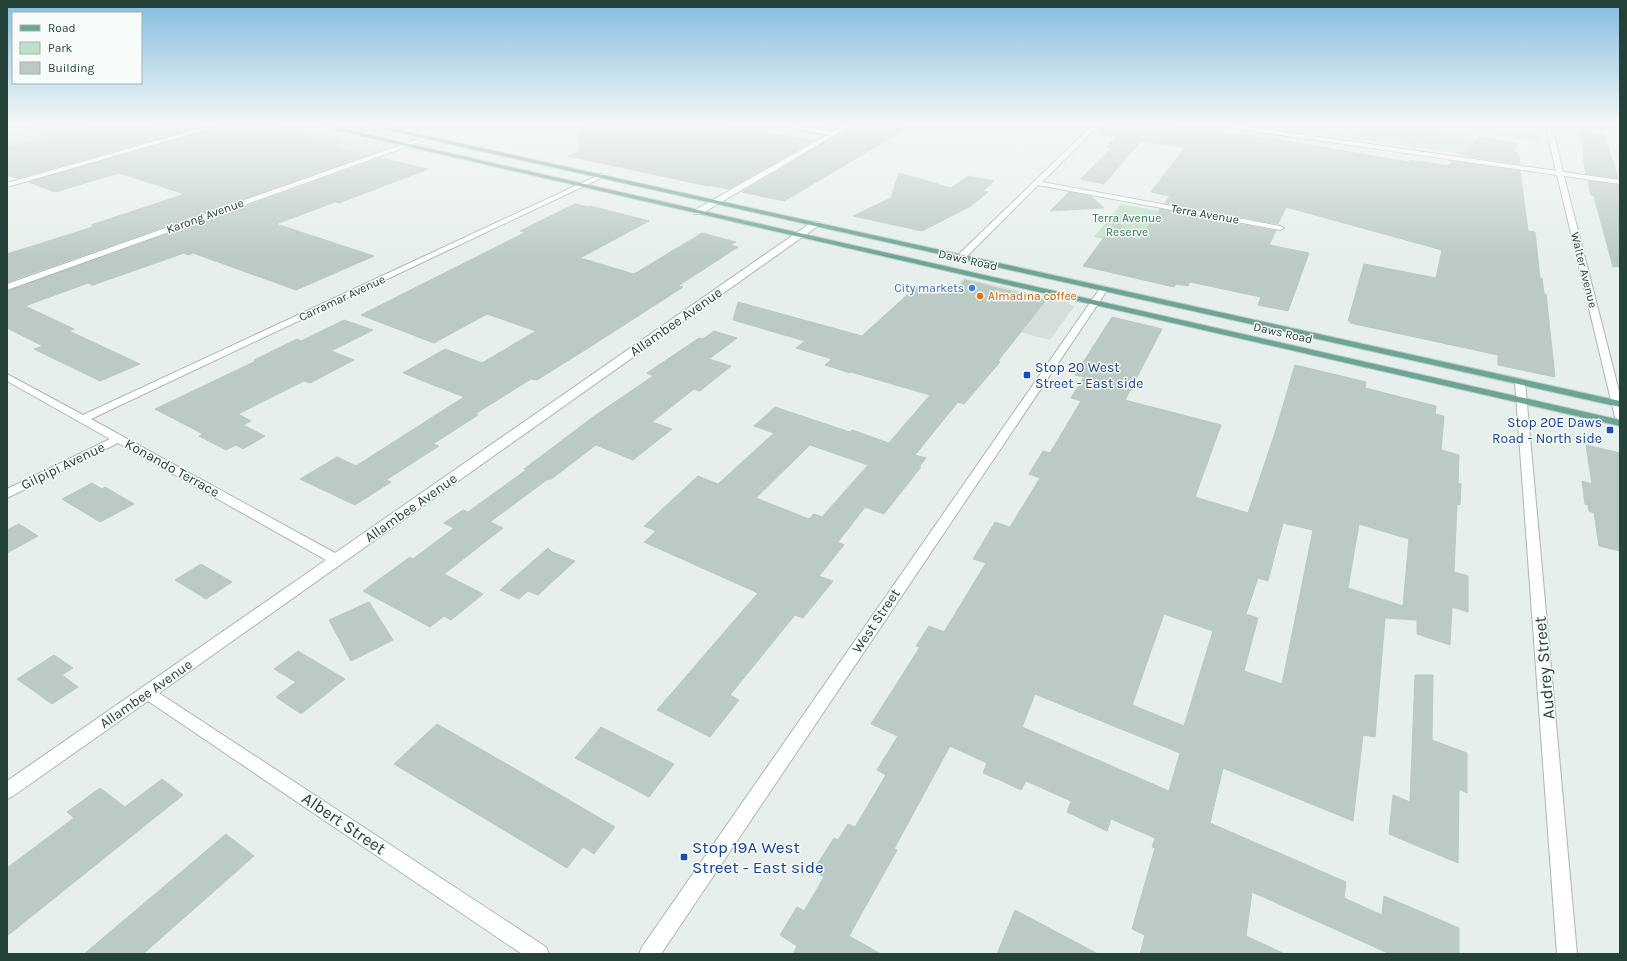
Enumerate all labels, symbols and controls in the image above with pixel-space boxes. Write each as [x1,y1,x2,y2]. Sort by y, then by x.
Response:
legend [12,12,142,84]
text: Road [48,21,76,35]
text: Park [48,41,73,55]
text: Building [48,61,95,75]
street label: Karong Avenue [164,196,246,236]
street label: Terra Avenue [1170,201,1240,227]
park label: Terra Avenue Reserve [1093,211,1161,239]
street label: Walter Avenue [1568,231,1600,309]
street label: Daws Road [937,246,999,274]
street label: Carramar Avenue [297,272,387,324]
place label: City markets [894,281,964,295]
marker: City markets [967,283,977,293]
street label: Allambee Avenue [627,284,725,360]
place label: Almadina coffee [988,289,1077,303]
marker: Almadina coffee [975,291,985,301]
street label: Daws Road [1252,319,1314,347]
place label: Stop 20 West Street - East side [1035,359,1144,392]
marker: Stop 20 West Street - East side [1022,370,1032,380]
place label: Stop 20E Daws Road - North side [1492,414,1602,447]
marker: Stop 20E Daws Road - North side [1605,425,1615,435]
street label: Konando Terrace [122,435,222,501]
street label: Gilpipi Avenue [18,438,108,494]
street label: Allambee Avenue [362,470,460,546]
street label: West Street [848,586,904,656]
street label: Audrey Street [1530,616,1558,720]
street label: Allambee Avenue [97,656,195,732]
street label: Albert Street [298,788,390,858]
place label: Stop 19A West Street - East side [692,837,824,877]
marker: Stop 19A West Street - East side [679,852,689,862]

